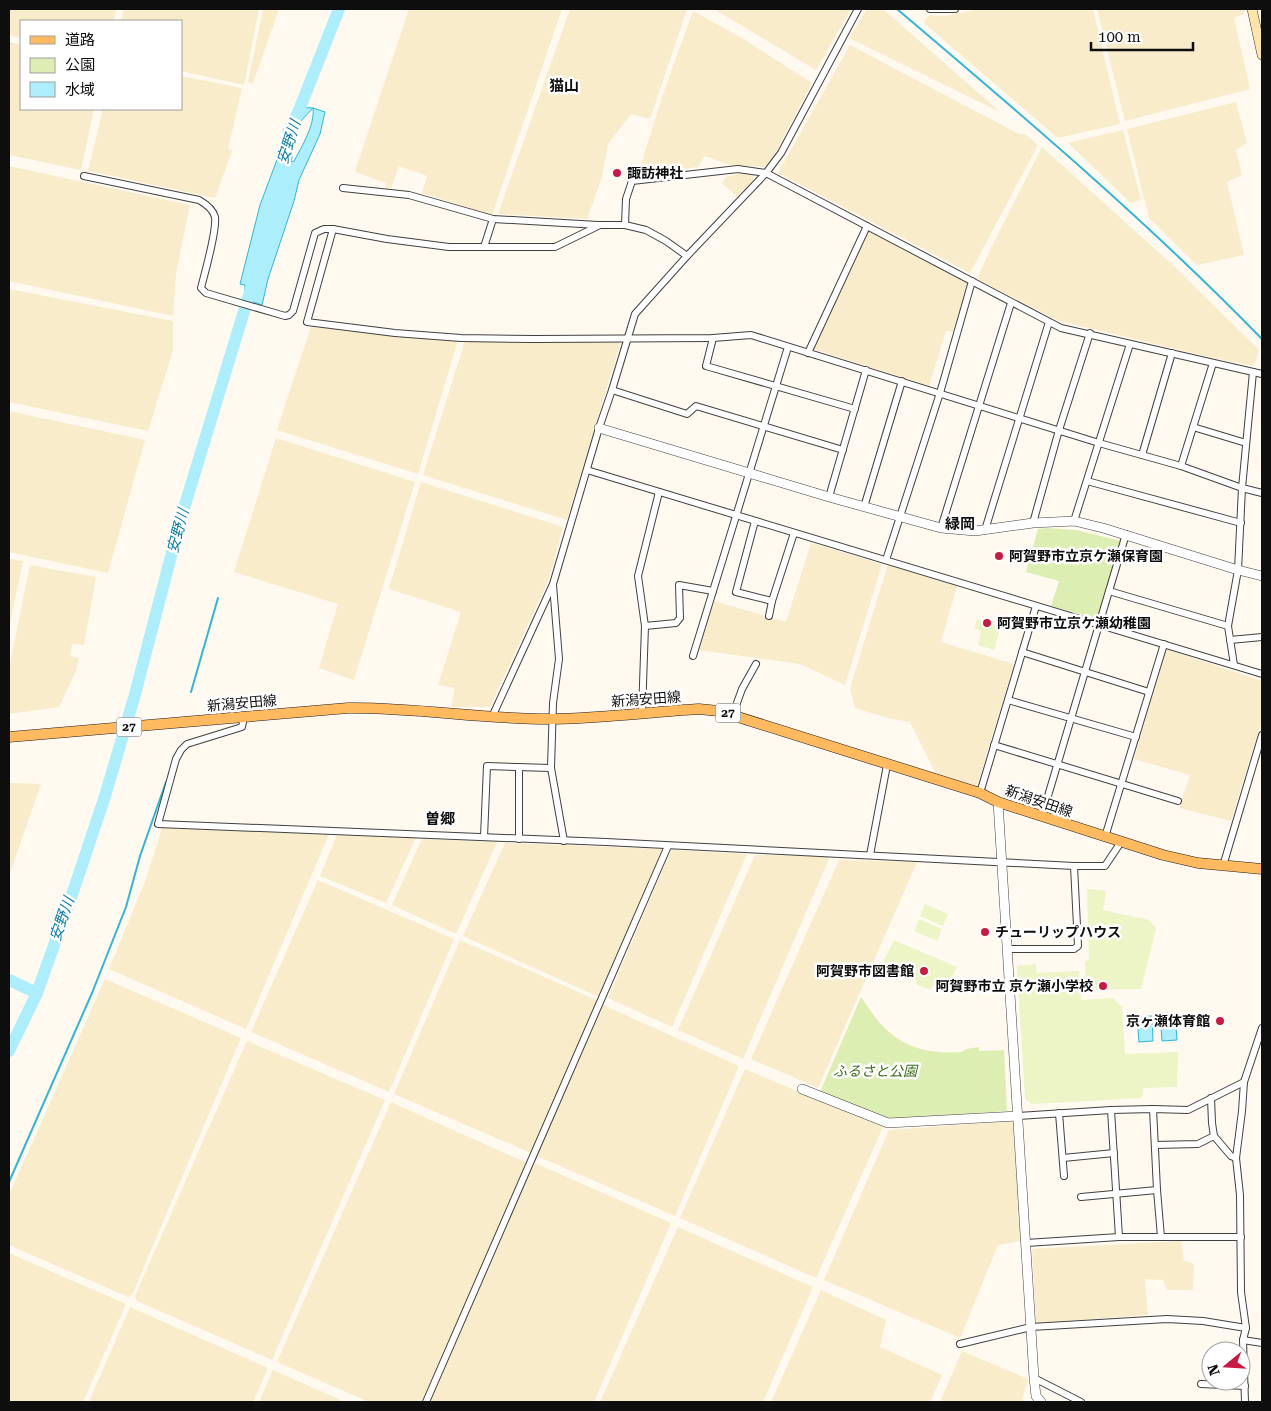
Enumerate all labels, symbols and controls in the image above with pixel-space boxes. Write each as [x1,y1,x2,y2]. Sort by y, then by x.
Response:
legend [20,20,182,110]
scale bar [1091,20,1194,52]
text: 100 m [1098,28,1141,46]
text: 道路 [65,31,95,49]
text: 公園 [65,56,95,74]
district label: 猫山 [549,77,579,95]
text: 水域 [65,81,95,99]
water label: 安野川 [273,116,305,166]
place label: 諏訪神社 [627,165,683,181]
marker: 諏訪神社 [611,167,623,179]
water label: 安野川 [163,505,193,555]
district label: 緑岡 [945,515,975,533]
place label: 阿賀野市立京ケ瀬保育園 [1009,548,1163,564]
marker: 阿賀野市立京ケ瀬保育園 [993,550,1005,562]
place label: 阿賀野市立京ケ瀬幼稚園 [997,615,1151,631]
marker: 阿賀野市立京ケ瀬幼稚園 [981,617,993,629]
street label: 新潟安田線 [611,689,681,709]
street label: 新潟安田線 [206,692,278,714]
road number: 27 [716,704,740,722]
road number: 27 [116,718,142,736]
street label: 新潟安田線 [1003,782,1075,820]
district label: 曽郷 [425,810,455,828]
water label: 安野川 [46,893,78,943]
place label: チューリップハウス [995,924,1121,940]
marker: チューリップハウス [979,926,991,938]
place label: 阿賀野市図書館 [816,963,914,979]
marker: 阿賀野市図書館 [918,965,930,977]
place label: 阿賀野市立 京ケ瀬小学校 [935,978,1093,994]
marker: 阿賀野市立 京ケ瀬小学校 [1097,980,1109,992]
place label: 京ヶ瀬体育館 [1126,1013,1210,1029]
marker: 京ヶ瀬体育館 [1214,1015,1226,1027]
park label: ふるさと公園 [833,1063,919,1079]
north arrow [1201,1341,1251,1391]
text: N [1204,1362,1223,1378]

